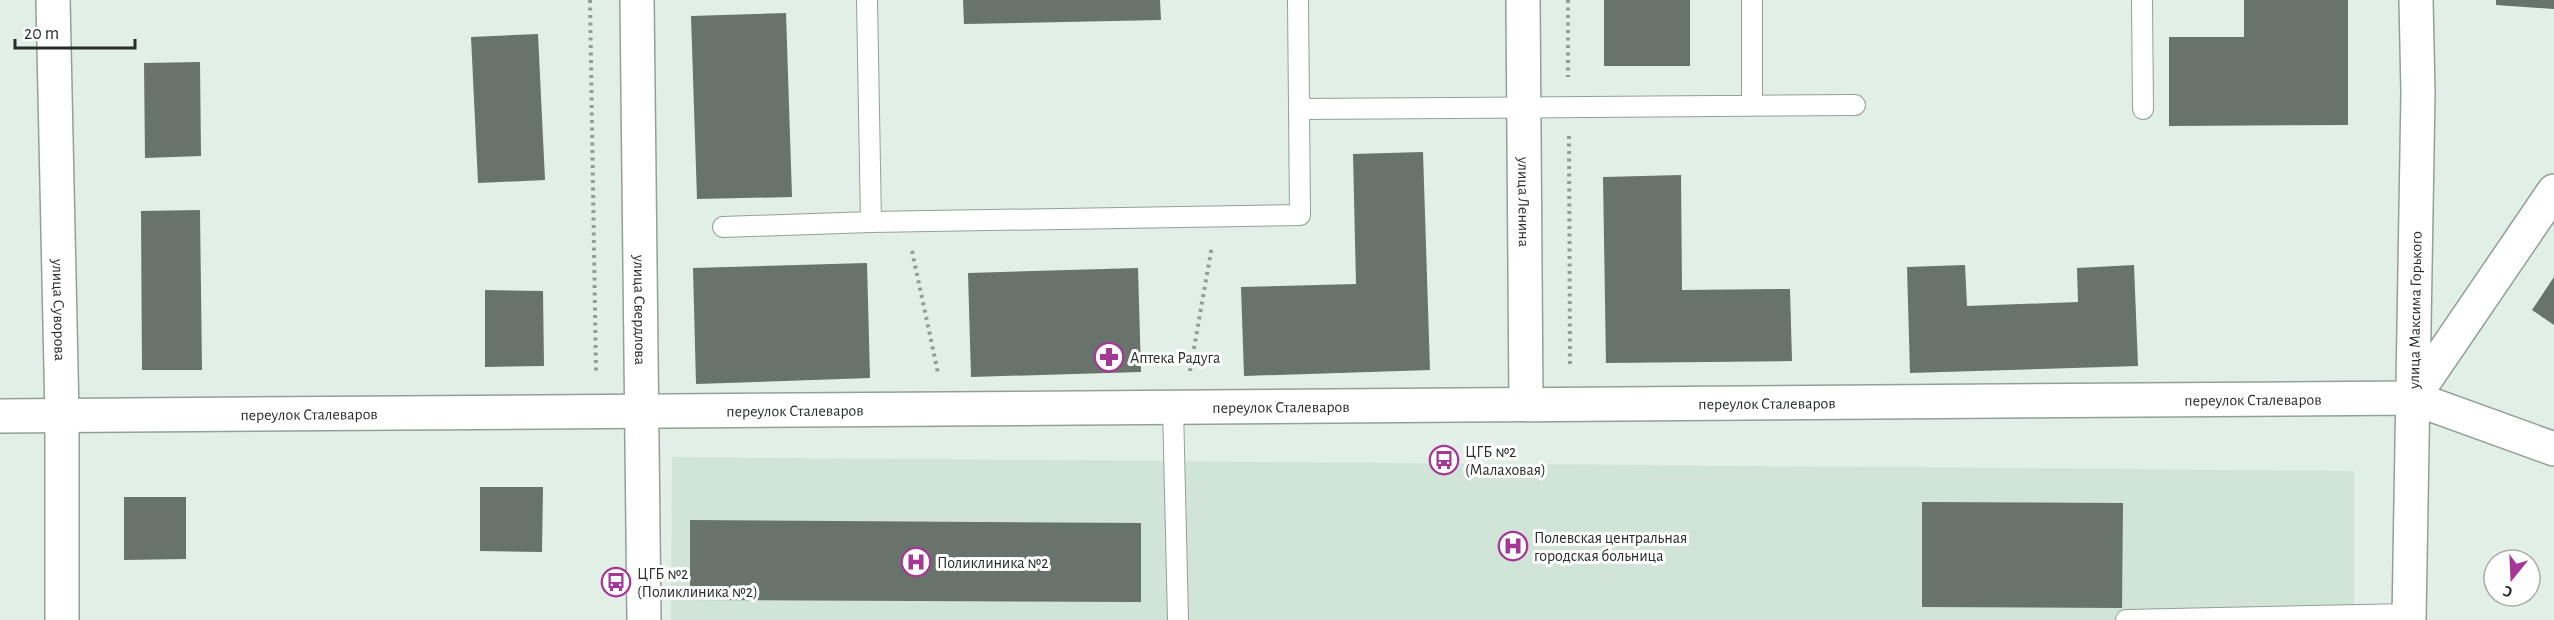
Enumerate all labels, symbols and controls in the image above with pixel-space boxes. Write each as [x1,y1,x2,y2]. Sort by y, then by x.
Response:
scale bar [15,12,135,50]
text: 20 m [24,25,59,43]
street label: улица Ленина [1514,156,1532,247]
street label: улица Максима Горького [2406,231,2425,390]
street label: улица Свердлова [630,254,648,365]
street label: улица Суворова [49,258,68,361]
pharmacy icon: Аптека Радуга [1093,341,1125,373]
place label: Аптека Радуга [1130,350,1220,367]
street label: переулок Сталеваров [2184,392,2322,409]
street label: переулок Сталеваров [1698,395,1836,413]
street label: переулок Сталеваров [1212,399,1350,417]
street label: переулок Сталеваров [726,403,864,420]
street label: переулок Сталеваров [240,406,378,424]
bus stop icon: ЦГБ №2 (Малаховая) [1428,444,1460,476]
place label: ЦГБ №2 (Малаховая) [1465,444,1546,478]
hospital icon: Полевская центральная городская больница [1497,530,1529,562]
place label: Полевская центральная городская больница [1534,530,1687,564]
hospital icon: Поликлиника №2 [900,546,932,578]
north arrow [2482,548,2542,608]
place label: Поликлиника №2 [937,555,1048,571]
bus stop icon: ЦГБ №2 (Поликлиника №2) [600,566,632,598]
place label: ЦГБ №2 (Поликлиника №2) [637,566,758,600]
text: С [2501,582,2514,600]

